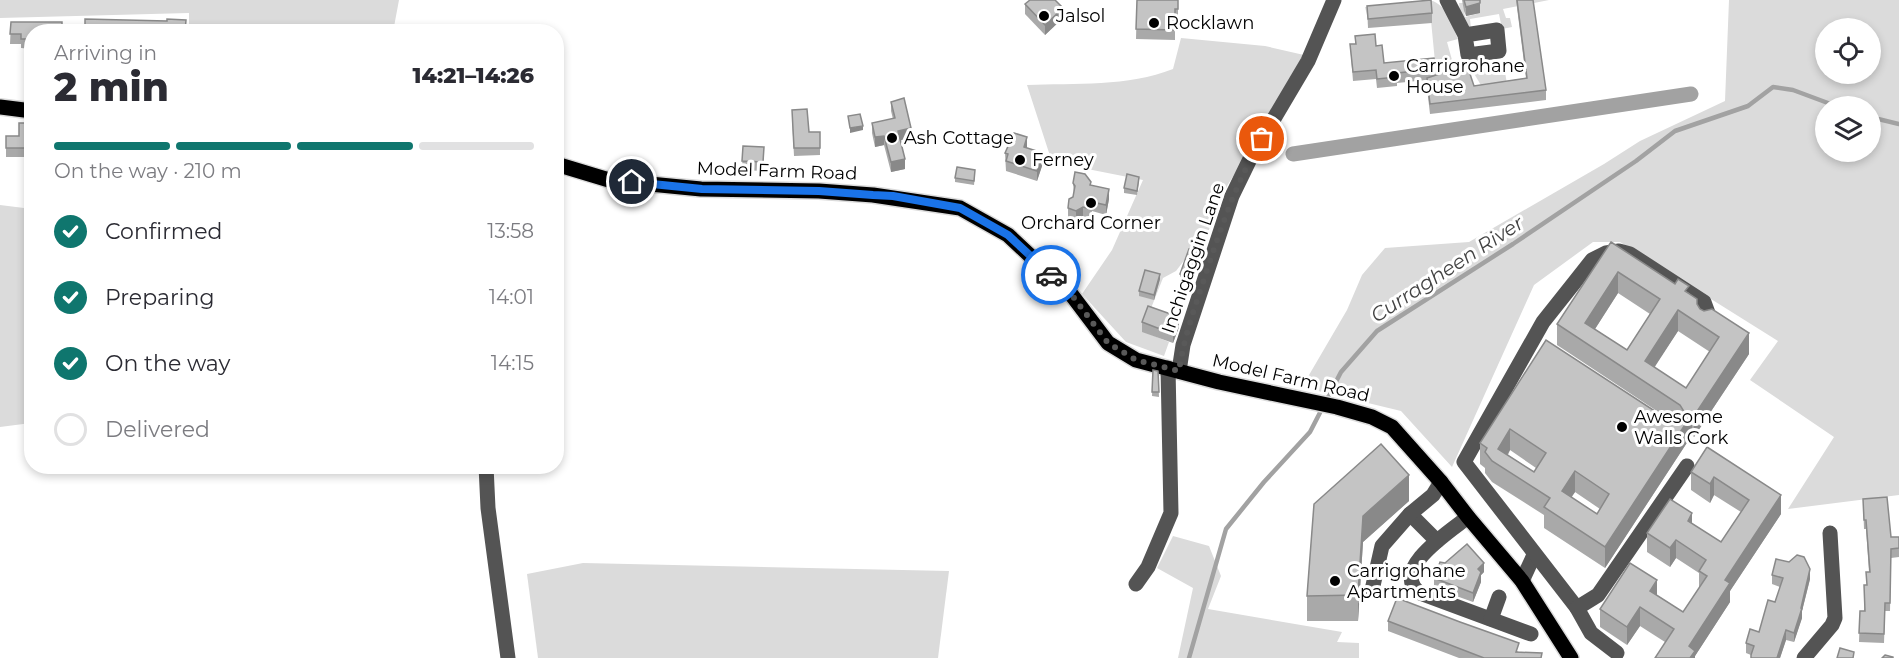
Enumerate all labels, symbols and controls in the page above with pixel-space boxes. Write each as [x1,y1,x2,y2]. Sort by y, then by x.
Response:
place label: Jalsol [1055,5,1105,27]
marker: Jalsol [1037,9,1051,23]
place label: Rocklawn [1166,12,1254,34]
marker: Rocklawn [1147,16,1161,30]
map controls [1815,18,1881,162]
button: locate [1815,18,1881,84]
text: Arriving in [54,41,157,65]
place label: Carrigrohane House [1406,55,1525,98]
text: 14:21–14:26 [412,62,534,89]
text: 2 min [54,63,169,111]
marker: Carrigrohane House [1387,69,1401,83]
button: layers [1815,96,1881,162]
pin [1236,113,1287,164]
icon: bag [1245,122,1278,155]
place label: Ash Cottage [904,127,1014,149]
marker: Ash Cottage [885,131,899,145]
place label: Ferney [1032,149,1094,171]
marker: Ferney [1013,153,1027,167]
pin [606,156,657,207]
street label: Model Farm Road [696,157,858,185]
text: On the way · 210 m [54,159,242,183]
icon: home [615,165,648,198]
street label: Inchigaggin Lane [1157,180,1229,336]
marker: Orchard Corner [1084,196,1098,210]
water label: Curragheen River [1366,210,1529,327]
place label: Orchard Corner [1021,212,1161,234]
icon: check [54,215,87,248]
text: Confirmed [105,218,222,245]
text: 13:58 [487,219,534,243]
courier [1021,245,1081,305]
icon: car [1035,259,1068,292]
icon: check [54,281,87,314]
text: Preparing [105,284,214,311]
text: 14:01 [489,285,534,309]
icon: check [54,347,87,380]
street label: Model Farm Road [1210,349,1372,407]
text: On the way [105,350,230,377]
text: 14:15 [491,351,534,375]
place label: Awesome Walls Cork [1634,406,1729,449]
text: Delivered [105,416,210,443]
marker: Awesome Walls Cork [1615,420,1629,434]
place label: Carrigrohane Apartments [1347,560,1466,603]
marker: Carrigrohane Apartments [1328,574,1342,588]

